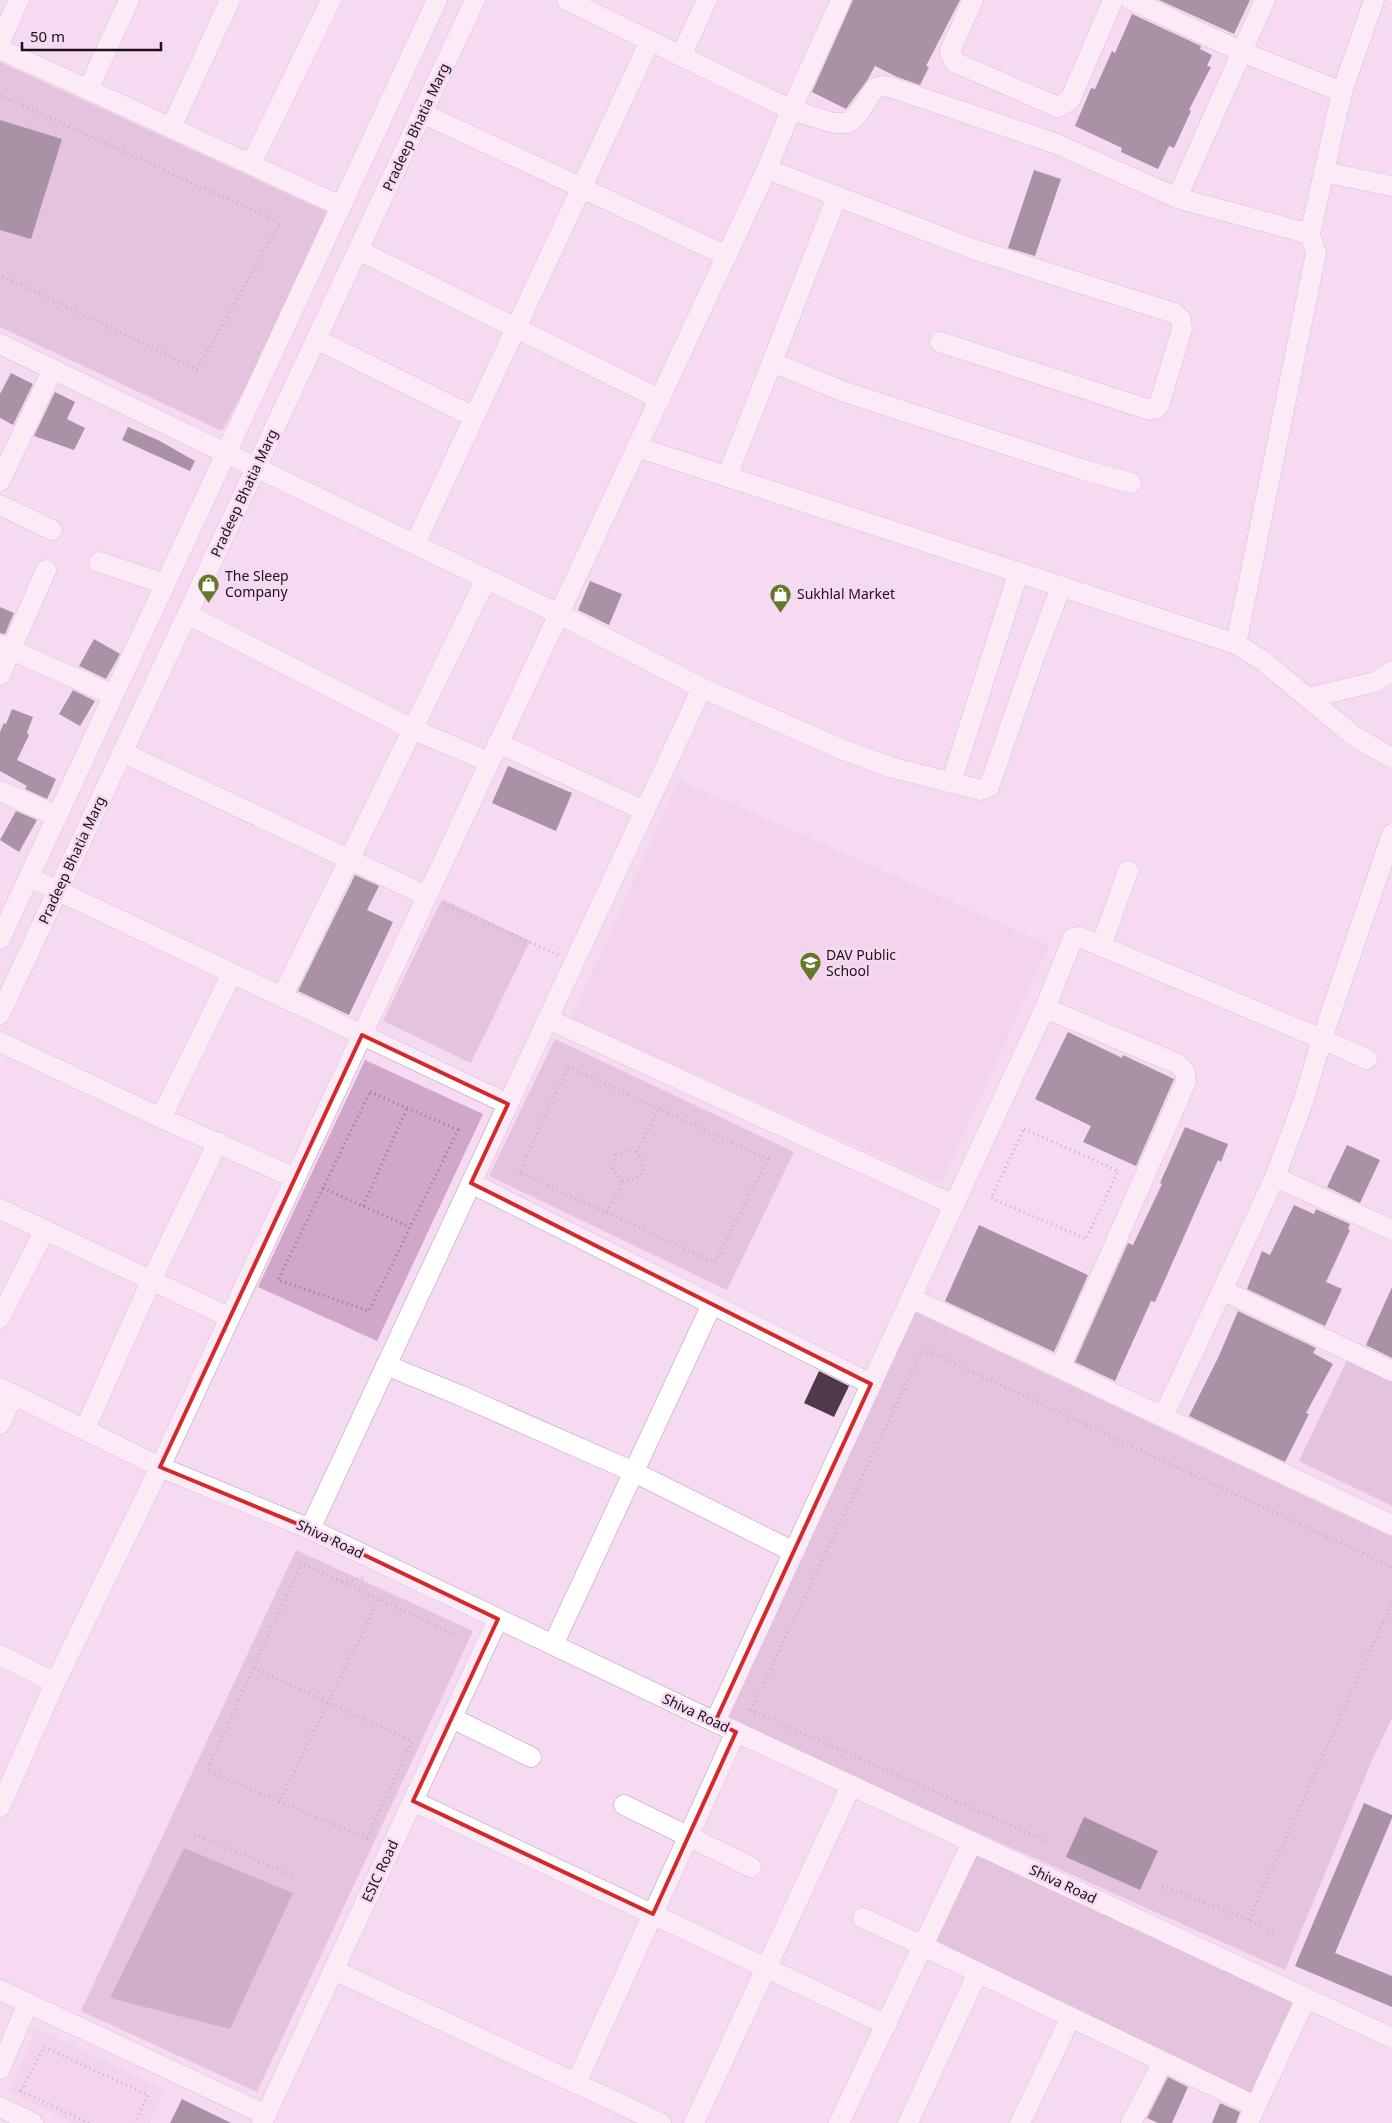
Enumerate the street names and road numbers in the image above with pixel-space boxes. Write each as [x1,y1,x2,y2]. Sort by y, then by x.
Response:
street label: Pradeep Bhatia Marg [378,60,454,194]
street label: Pradeep Bhatia Marg [206,426,282,560]
street label: Pradeep Bhatia Marg [34,793,110,927]
street label: Shiva Road [293,1515,367,1562]
street label: Shiva Road [659,1689,733,1736]
street label: ESIC Road [357,1837,402,1905]
street label: Shiva Road [1026,1860,1100,1907]

